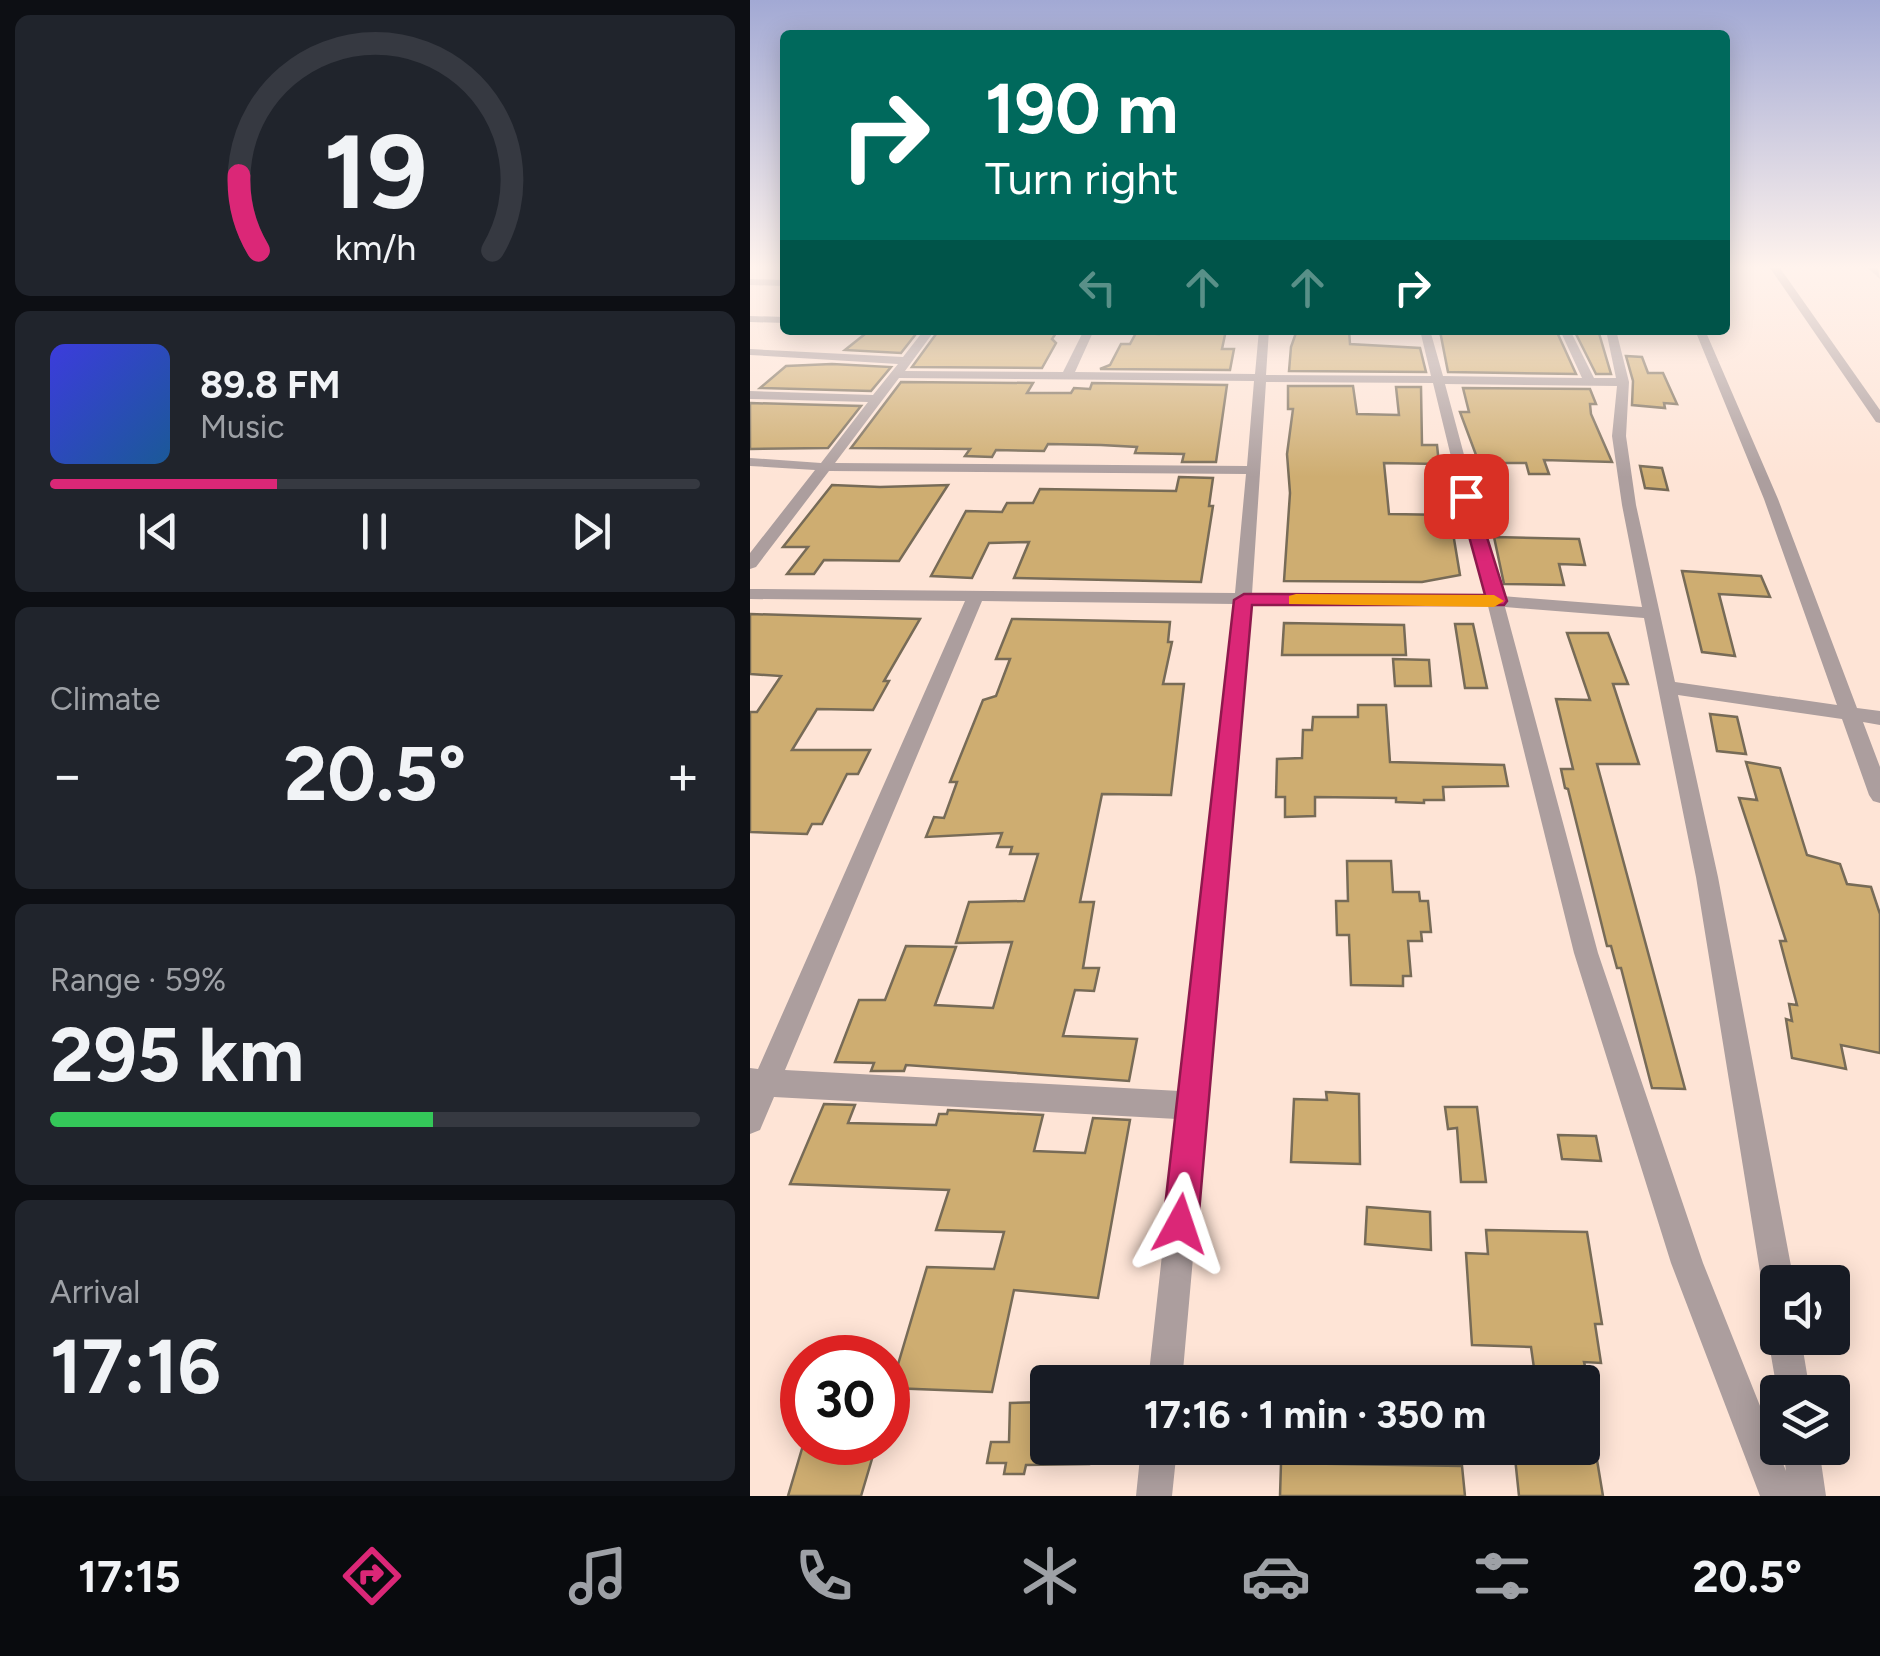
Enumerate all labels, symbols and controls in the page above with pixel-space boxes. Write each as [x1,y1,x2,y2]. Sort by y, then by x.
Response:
text: 190 m [985,66,1178,151]
icon: right [820,70,950,200]
text: 19 [323,109,427,234]
text: Turn right [985,151,1178,205]
text: km/h [334,226,416,269]
icon: left [1070,260,1125,315]
icon: ahead [1175,260,1230,315]
icon: ahead [1280,260,1335,315]
icon: right [1385,260,1440,315]
text: 89.8 FM [200,362,341,408]
text: Music [200,408,285,446]
pin [1424,454,1509,539]
icon: arrive [1439,469,1494,524]
icon: previous [131,504,186,559]
icon: pause [347,504,402,559]
icon: next [564,504,619,559]
text: Climate [50,680,161,718]
text: 20.5° [284,729,466,819]
text: − [50,742,84,808]
text: + [666,742,700,808]
text: Range · 59% [50,961,226,999]
text: 295 km [50,1010,304,1100]
position arrow [1128,1172,1232,1276]
map controls [1760,1265,1850,1465]
button: sound [1760,1265,1850,1355]
text: Arrival [50,1273,140,1311]
text: 17:16 [50,1322,221,1412]
speed limit sign: 30 [780,1335,910,1465]
button: layers [1760,1375,1850,1465]
text: 17:16 · 1 min · 350 m [1144,1392,1486,1438]
icon: directions [337,1541,407,1611]
icon: music [563,1541,633,1611]
icon: phone [789,1541,859,1611]
icon: climate [1015,1541,1085,1611]
icon: car [1241,1541,1311,1611]
icon: filters [1467,1541,1537,1611]
text: 17:15 [78,1549,181,1603]
text: 20.5° [1692,1549,1802,1603]

